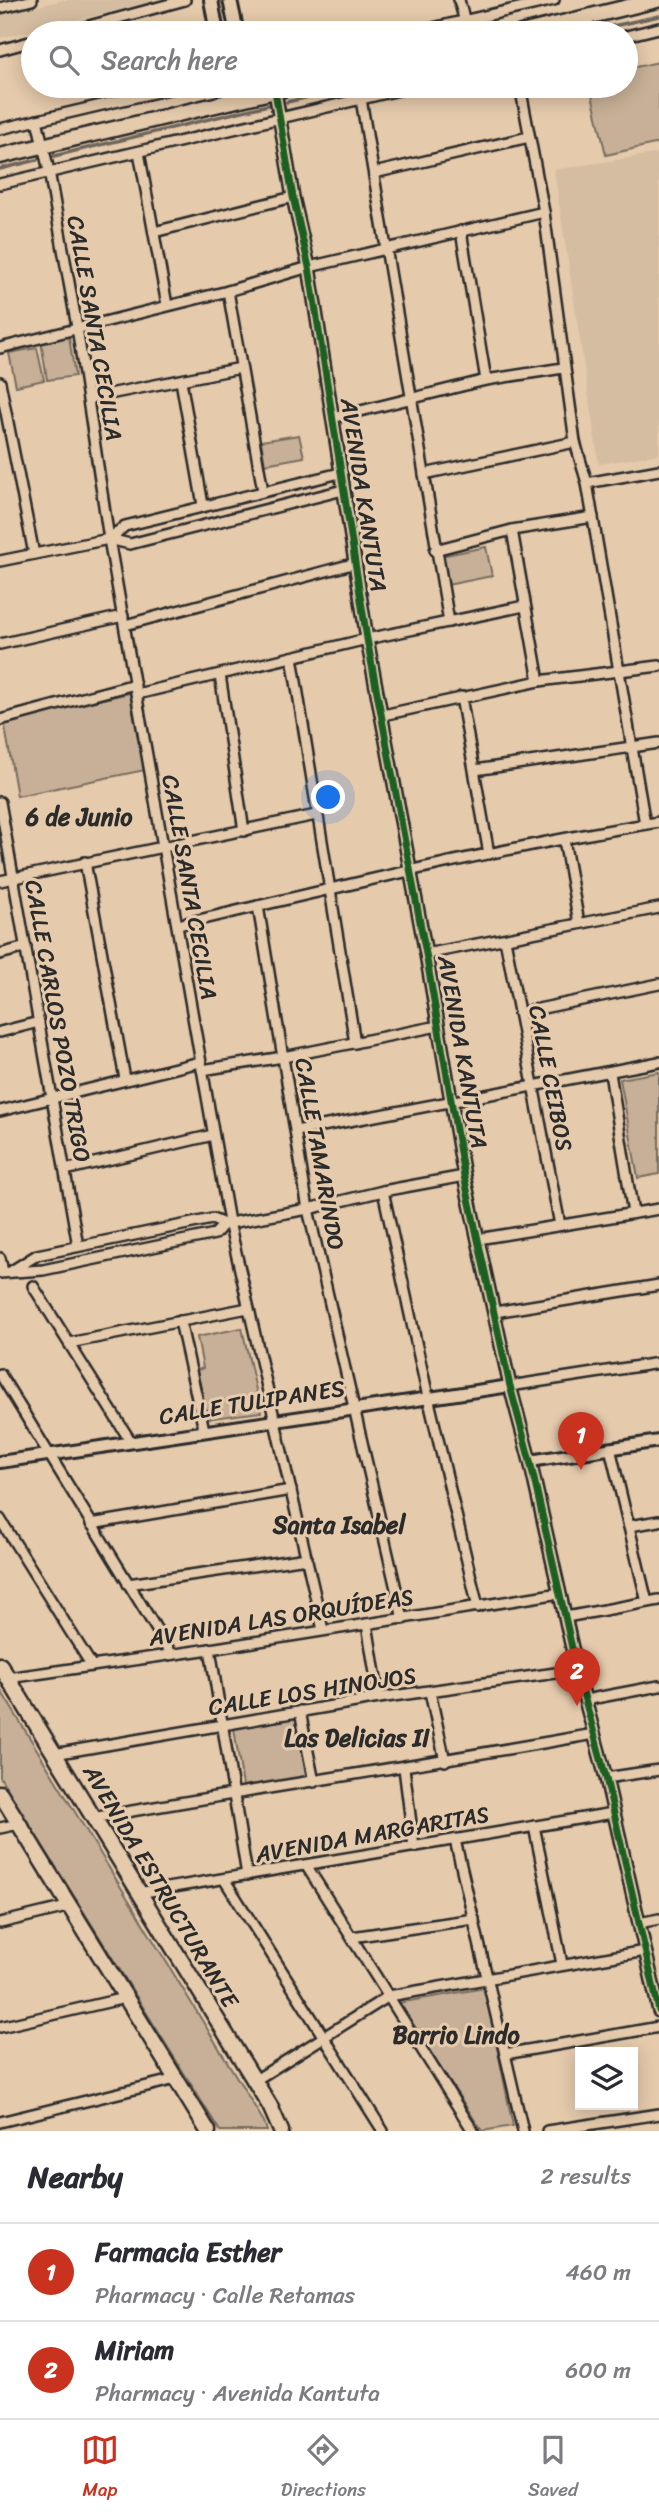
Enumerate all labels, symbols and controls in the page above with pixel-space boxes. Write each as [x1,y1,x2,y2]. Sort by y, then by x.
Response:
search box [21,21,638,98]
text: Search here [101,37,238,83]
icon: search [45,41,83,79]
street label: CALLE SANTA CECILIA [55,212,134,444]
street label: AVENIDA KANTUTA [328,394,399,595]
street label: CALLE SANTA CECILIA [150,771,229,1003]
your location [311,780,345,814]
district label: 6 de Junio [25,796,133,838]
street label: CALLE CARLOS POZO TRIGO [12,877,103,1166]
street label: AVENIDA KANTUTA [425,951,500,1152]
street label: CALLE CEIBOS [516,1002,585,1154]
street label: CALLE TAMARINDO [282,1055,357,1253]
street label: CALLE TULIPANES [156,1368,348,1437]
pin: 1 [558,1412,604,1470]
district label: Santa Isabel [272,1504,406,1546]
street label: AVENIDA LAS ORQUÍDEAS [145,1576,416,1659]
pin: 2 [554,1648,600,1706]
street label: CALLE LOS HINOJOS [205,1655,419,1728]
district label: Las Delicias II [284,1717,430,1759]
street label: AVENIDA ESTRUCTURANTE [71,1755,251,2017]
street label: AVENIDA MARGARITAS [251,1794,492,1875]
district label: Barrio Lindo [392,2014,520,2056]
map controls [575,2047,638,2110]
button: layers [575,2047,638,2110]
text: Nearby [28,2150,123,2204]
text: 2 results [540,2156,631,2197]
text: Farmacia Esther [95,2229,281,2275]
text: 1 [46,2252,56,2293]
text: 460 m [565,2252,631,2293]
text: Pharmacy · Calle Retamas [95,2275,355,2316]
text: Miriam [95,2327,174,2373]
text: 2 [44,2350,58,2391]
text: 600 m [565,2350,631,2391]
text: Pharmacy · Avenida Kantuta [95,2373,380,2414]
tab: Map [81,2431,119,2506]
tab: Directions [281,2431,366,2506]
tab: Saved [528,2431,578,2506]

